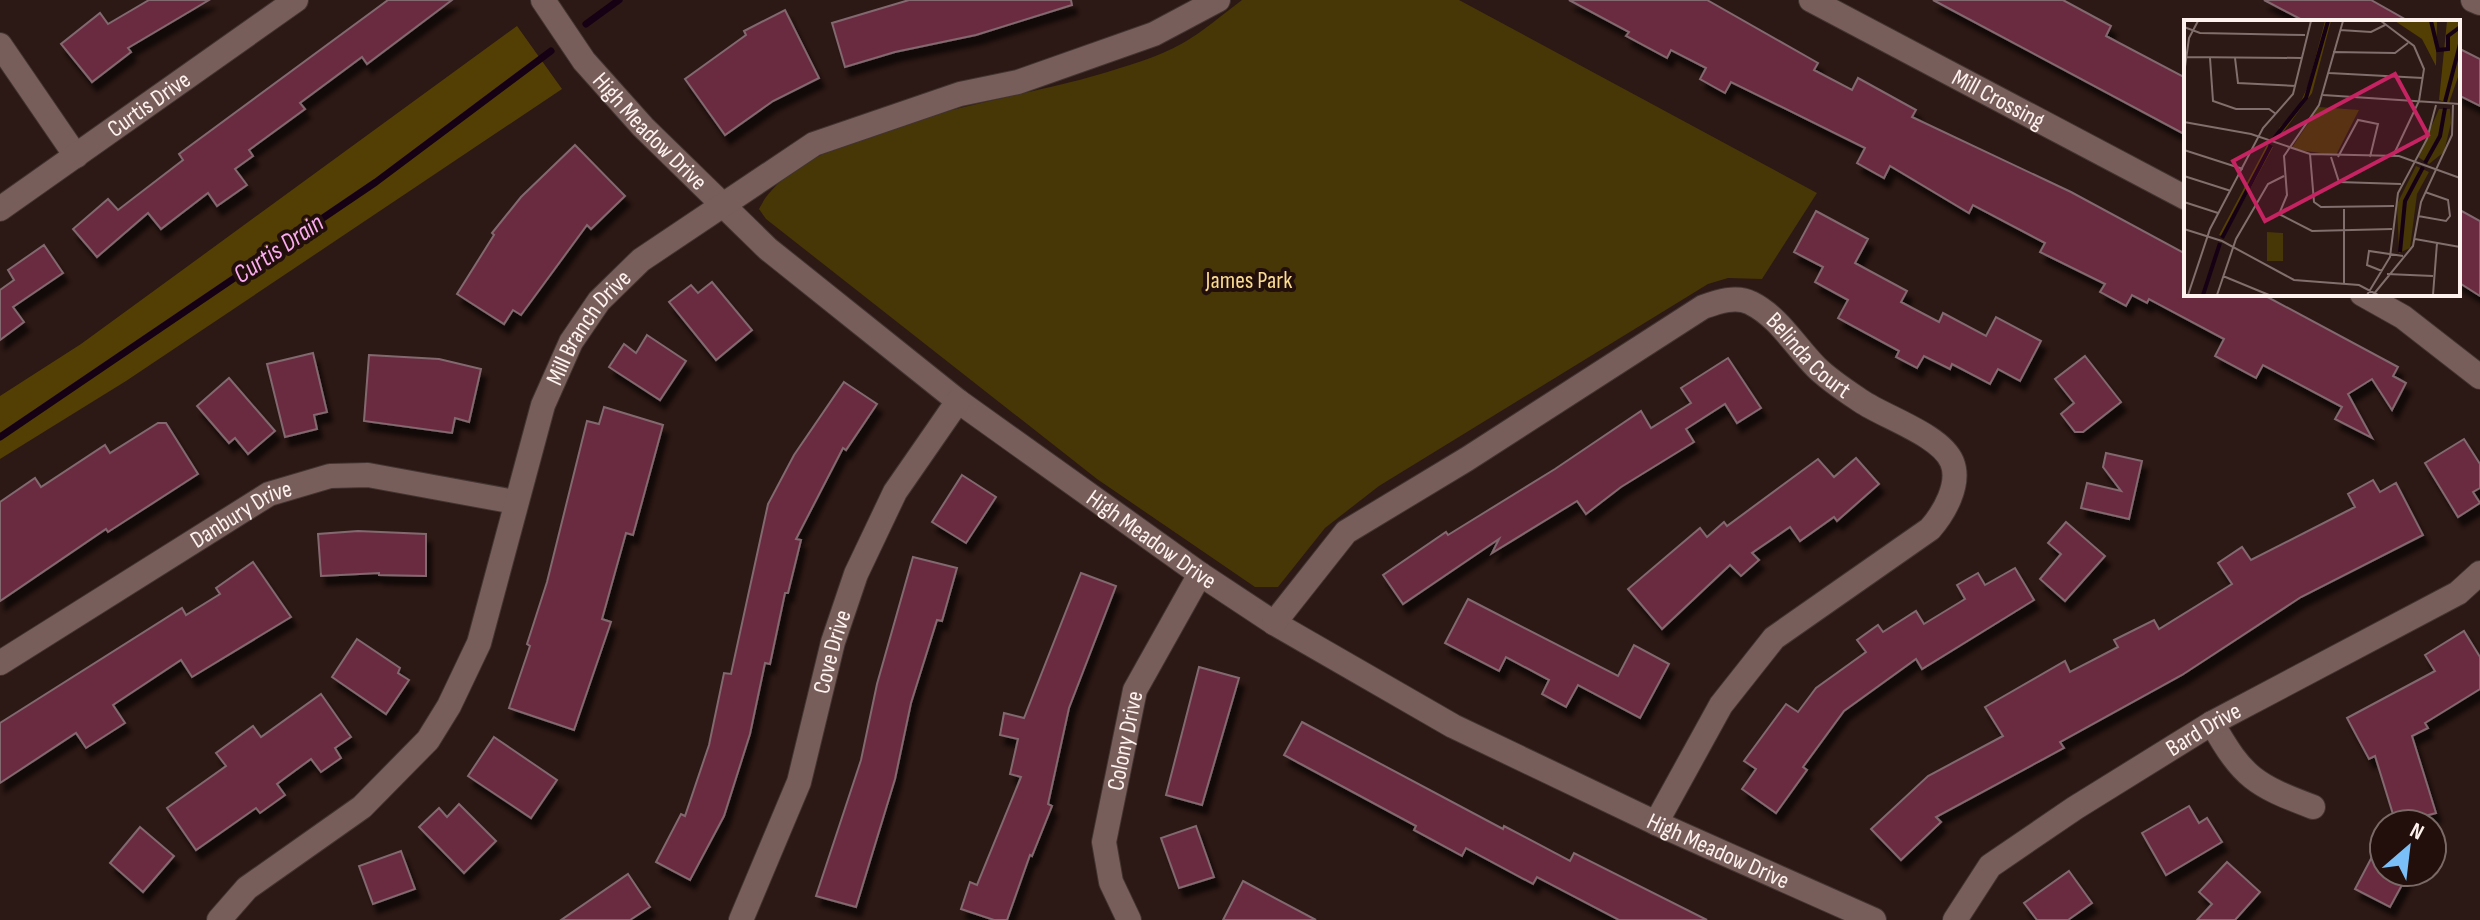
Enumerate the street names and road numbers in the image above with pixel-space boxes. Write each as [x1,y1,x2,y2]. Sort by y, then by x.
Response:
street label: Mill Crossing [1947,63,2050,136]
street label: Curtis Drive [102,65,196,144]
street label: High Meadow Drive [586,67,713,197]
street label: Mill Branch Drive [540,264,637,390]
street label: Belinda Court [1760,306,1856,405]
street label: Danbury Drive [185,474,295,555]
street label: High Meadow Drive [1081,484,1222,596]
street label: Cove Drive [807,606,858,697]
street label: Colony Drive [1101,688,1149,793]
street label: Bard Drive [2161,696,2246,763]
street label: High Meadow Drive [1642,807,1794,895]

